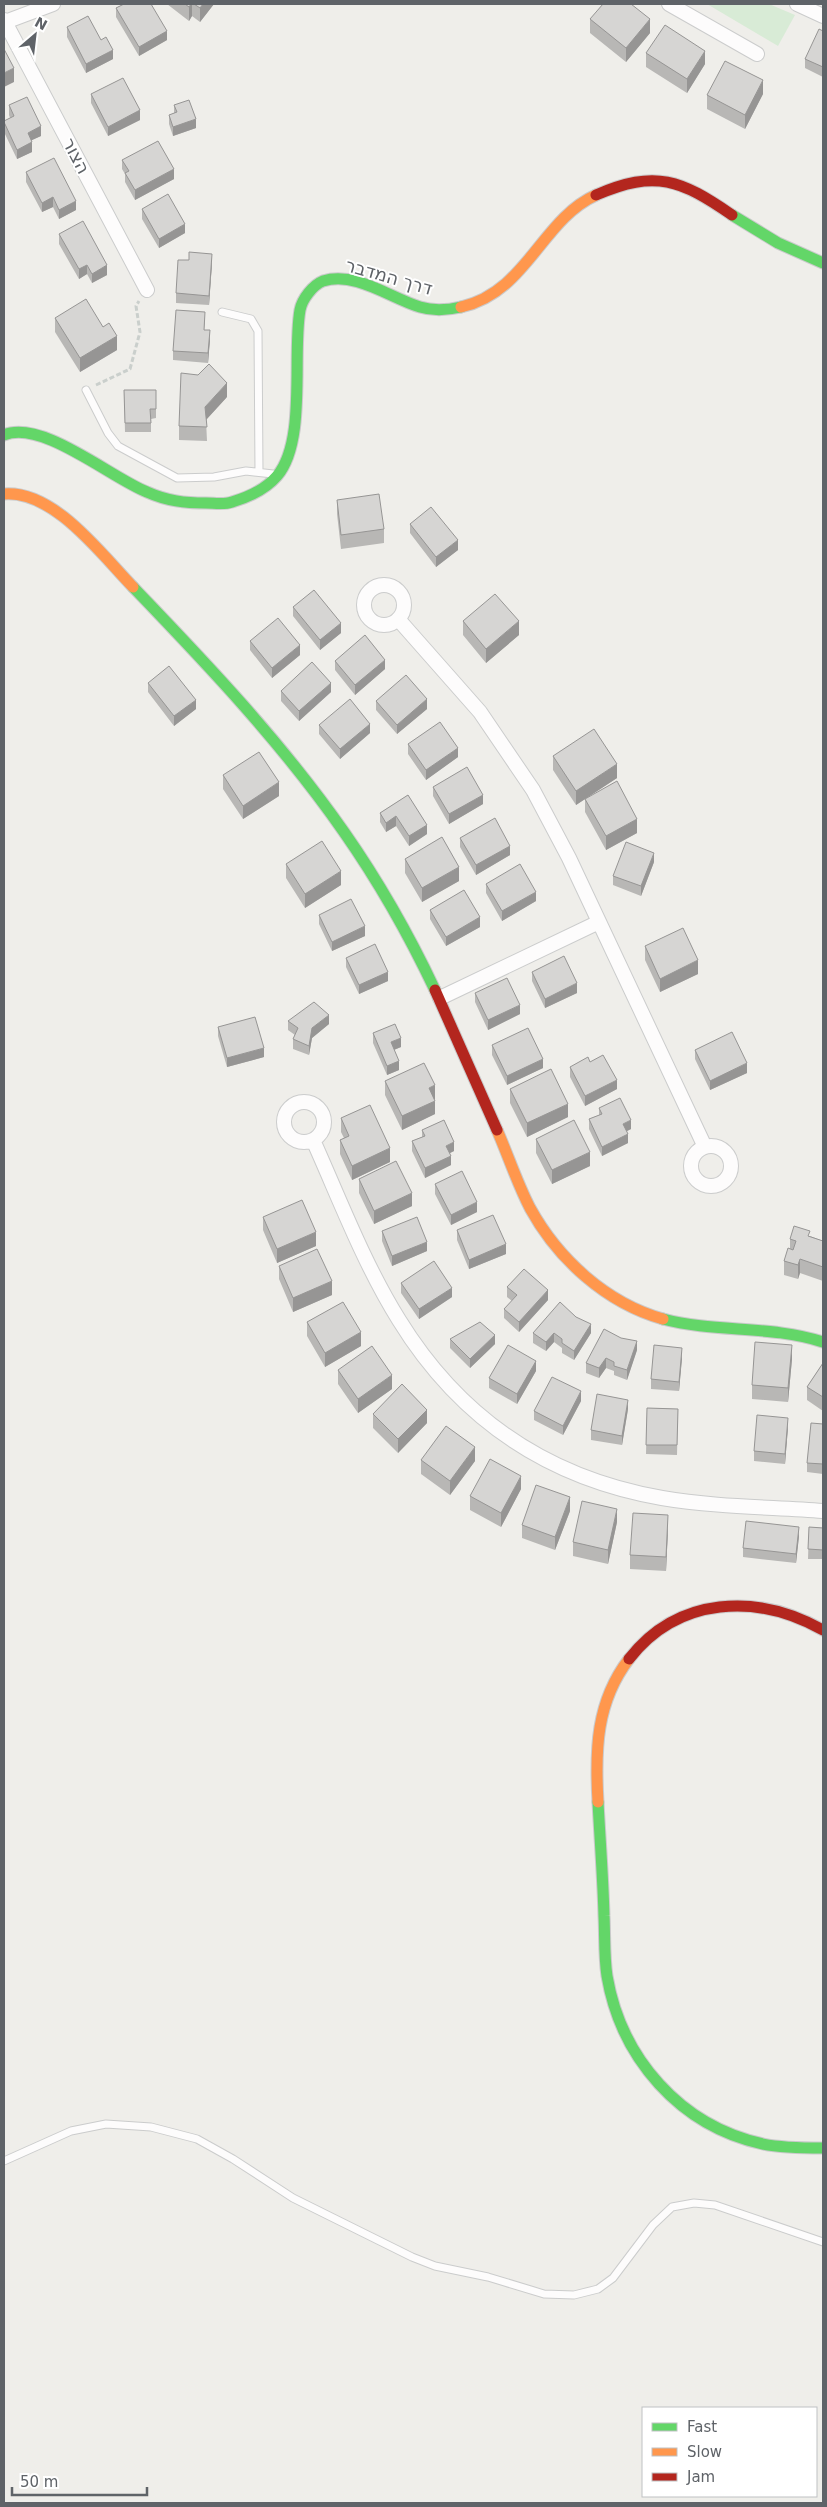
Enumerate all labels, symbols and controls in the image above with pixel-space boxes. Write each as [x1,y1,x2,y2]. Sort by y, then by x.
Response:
north arrow [10,10,60,60]
text: N [32,14,50,33]
street label: הצור [58,134,95,177]
street label: דרך המדבר [343,254,435,299]
legend [642,2407,817,2497]
text: Fast [687,2418,717,2436]
text: Slow [687,2443,722,2461]
scale bar [12,2464,148,2496]
text: Jam [686,2468,715,2486]
text: 50 m [20,2473,58,2491]

